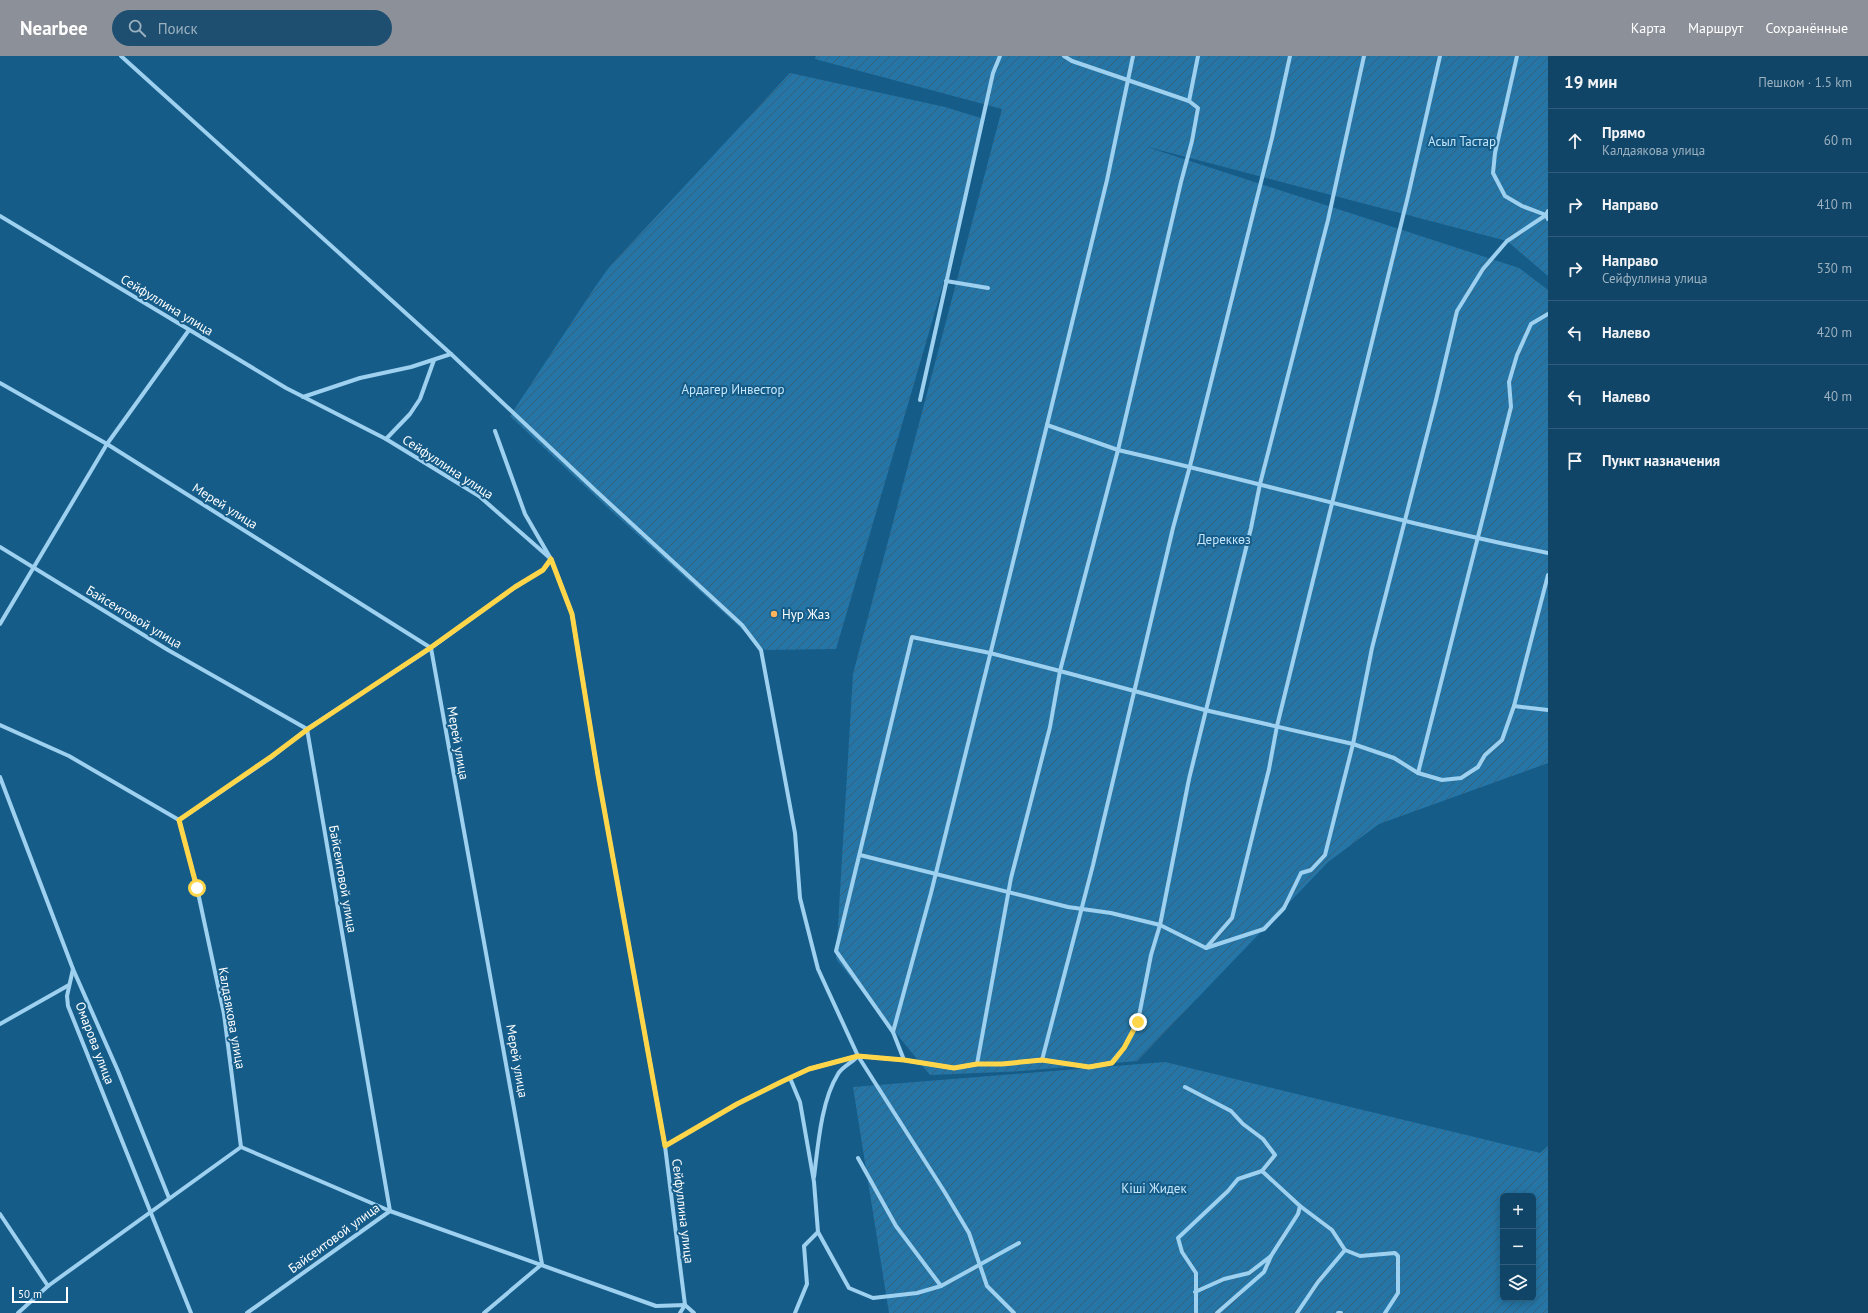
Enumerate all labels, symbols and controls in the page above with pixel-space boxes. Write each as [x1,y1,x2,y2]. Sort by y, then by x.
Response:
search box [112,10,392,46]
text: Nearbee [20,16,88,40]
icon: search [126,17,148,39]
text: Поиск [158,19,198,38]
text: Карта [1631,19,1666,37]
text: Маршрут [1688,19,1743,37]
text: Сохранённые [1765,19,1848,37]
text: 19 мин [1564,71,1617,93]
text: Пешком · 1.5 km [1758,74,1852,91]
text: Прямо [1602,123,1645,142]
icon: ahead [1564,130,1586,152]
text: 60 m [1824,132,1852,149]
park label: Асыл Тастар [1428,133,1496,150]
text: Калдаякова улица [1602,142,1705,159]
icon: right [1564,194,1586,216]
text: Направо [1602,195,1658,214]
text: 410 m [1817,196,1852,213]
text: Направо [1602,251,1658,270]
icon: right [1564,258,1586,280]
text: 530 m [1817,260,1852,277]
text: Сейфуллина улица [1602,270,1707,287]
street label: Сейфуллина улица [117,271,217,339]
icon: left [1564,322,1586,344]
text: Налево [1602,323,1650,342]
text: 420 m [1817,324,1852,341]
park label: Ардагер Инвестор [681,381,785,398]
icon: left [1564,386,1586,408]
text: Налево [1602,387,1650,406]
text: 40 m [1824,388,1852,405]
street label: Сейфуллина улица [399,431,497,503]
icon: arrive [1564,450,1586,472]
text: Пункт назначения [1602,451,1720,470]
street label: Мерей улица [189,479,261,533]
park label: Дереккөз [1197,531,1251,548]
street label: Байсеитовой улица [83,582,185,652]
place label: Нур Жаз [782,606,830,623]
marker: Нур Жаз [769,609,779,619]
street label: Мерей улица [443,705,473,781]
street label: Байсеитовой улица [325,824,361,934]
route start [188,879,206,897]
street label: Калдаякова улица [215,966,249,1070]
street label: Омарова улица [71,999,119,1087]
route end [1129,1013,1147,1031]
street label: Мерей улица [502,1023,532,1099]
street label: Сейфуллина улица [668,1158,698,1264]
park label: Кіші Жидек [1121,1180,1187,1197]
map controls [1500,1193,1536,1301]
button: + [1500,1193,1536,1229]
street label: Байсеитовой улица [285,1199,383,1277]
button: − [1500,1229,1536,1265]
button: layers [1500,1265,1536,1301]
scale bar [12,1285,68,1304]
text: 50 m [18,1287,42,1301]

